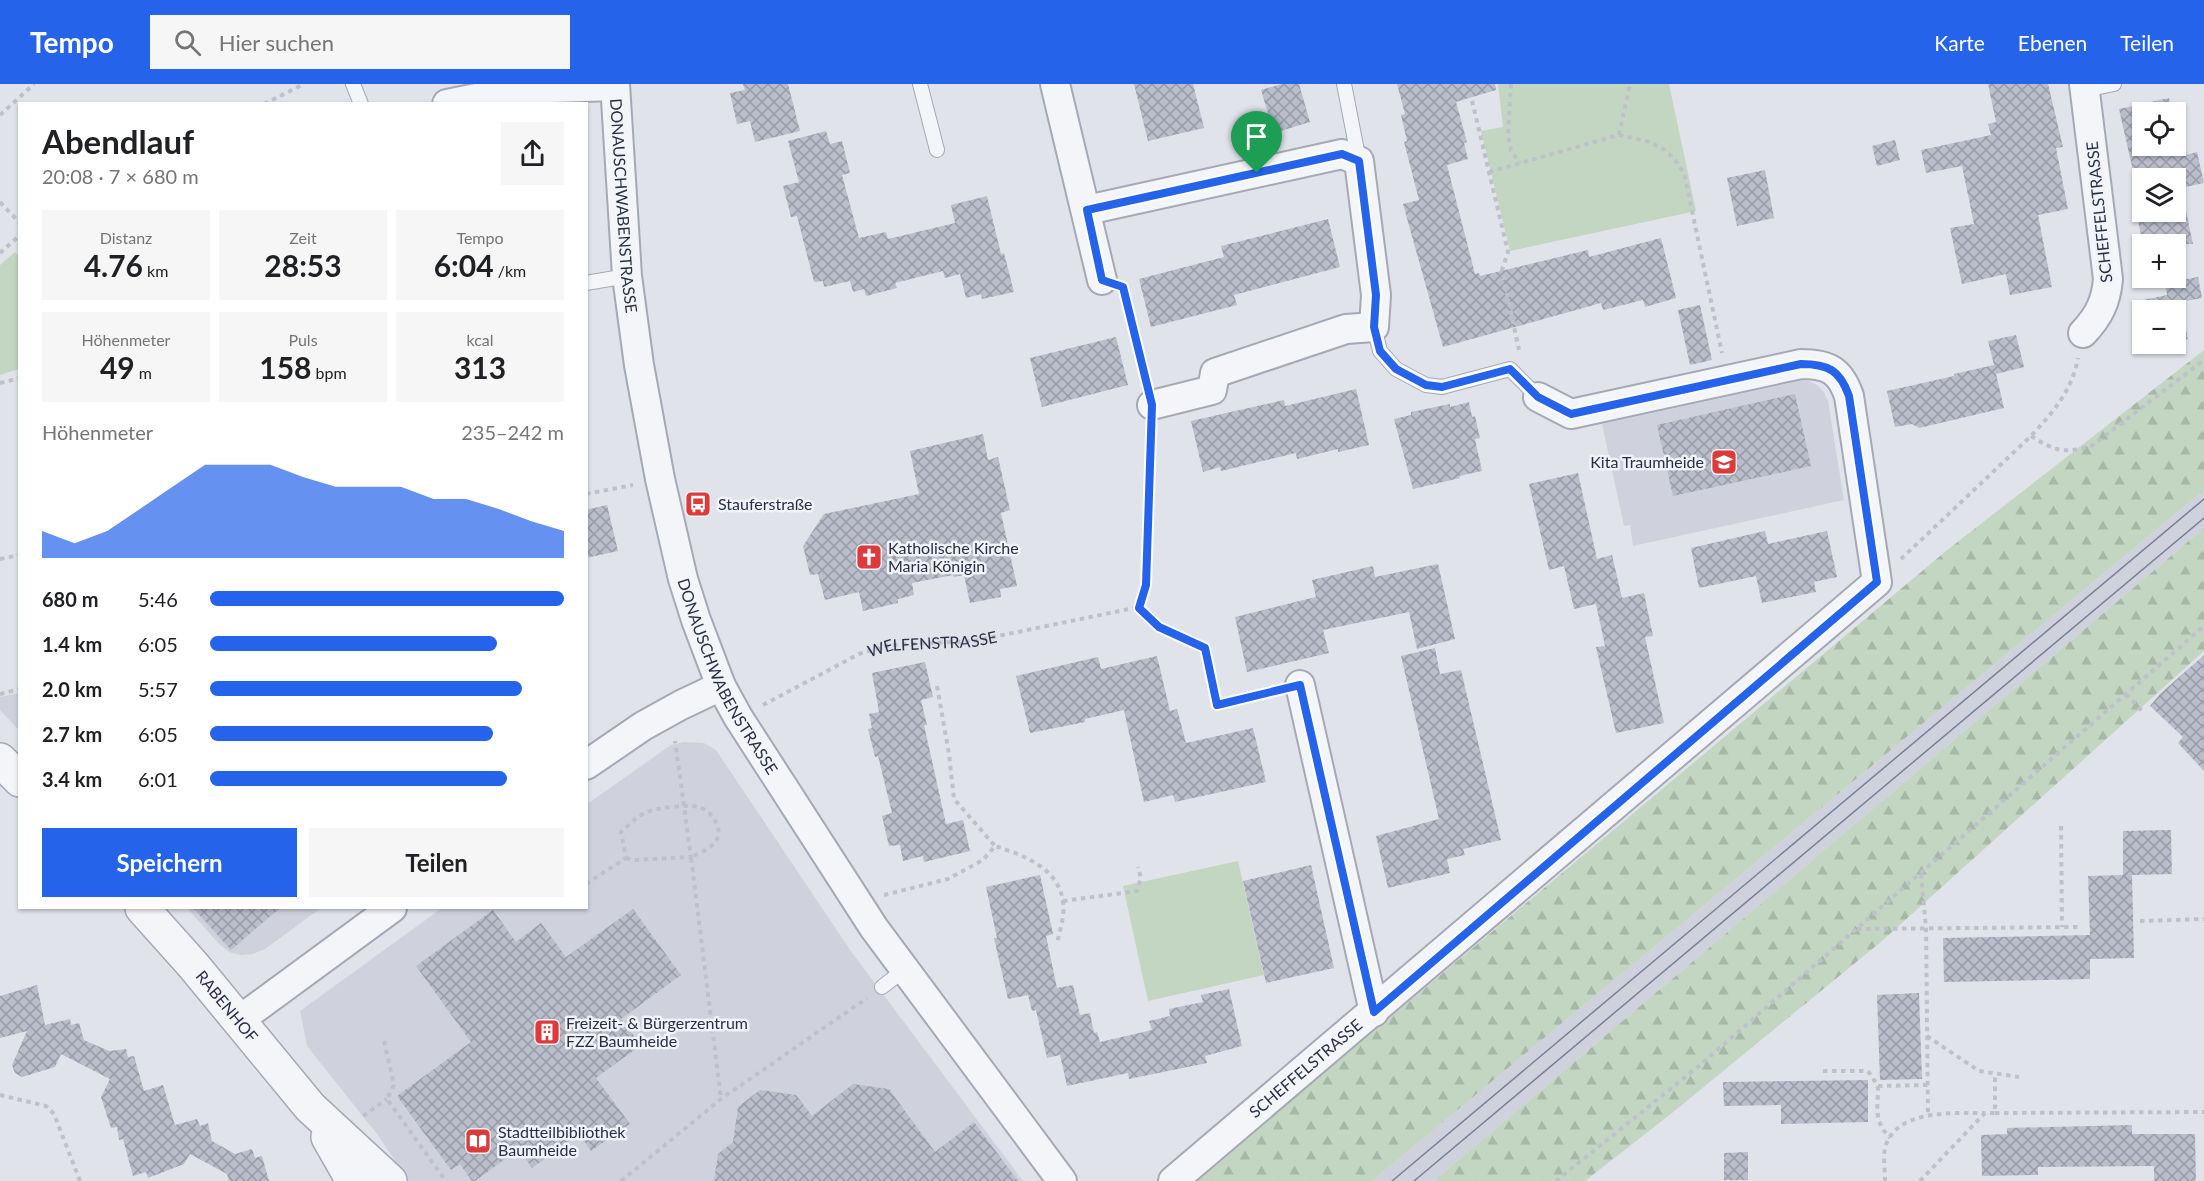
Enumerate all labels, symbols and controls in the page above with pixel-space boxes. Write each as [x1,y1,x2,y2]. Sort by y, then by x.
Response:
search box [150,15,570,69]
text: Tempo [30,25,114,59]
icon: search [171,26,204,59]
text: Hier suchen [219,29,334,56]
text: Karte [1934,30,1985,55]
text: Ebenen [2018,30,2087,55]
text: Teilen [2120,30,2174,55]
street label: DONAUSCHWABENSTRASSE [607,98,642,314]
map controls [2132,102,2186,354]
button: locate [2132,102,2186,156]
pin [1231,111,1282,173]
icon: arrive [1240,120,1273,153]
text: Abendlauf [42,121,194,161]
button: share [501,122,564,185]
street label: SCHEFFELSTRASSE [2082,140,2115,284]
text: 20:08 · 7 × 680 m [42,164,199,188]
button: layers [2132,168,2186,222]
text: Distanz [100,228,152,247]
text: Zeit [289,228,317,247]
text: Tempo [456,228,504,247]
button: + [2132,234,2186,288]
text: 4.76 [84,247,143,283]
text: 28:53 [264,247,342,283]
text: 6:04 [434,247,494,283]
text: km [143,261,168,280]
text: /km [494,261,526,280]
button: − [2132,300,2186,354]
text: Höhenmeter [82,330,170,349]
text: Puls [288,330,318,349]
text: kcal [466,330,494,349]
text: 49 [100,349,135,385]
text: 158 [259,349,312,385]
text: 313 [454,349,506,385]
text: m [135,363,152,382]
text: bpm [312,363,347,382]
text: Höhenmeter [42,420,153,444]
text: 235–242 m [461,420,564,444]
school or university icon: Kita Traumheide [1709,447,1739,477]
place label: Kita Traumheide [1590,452,1704,471]
bus stop icon: Stauferstraße [683,489,713,519]
place label: Stauferstraße [718,494,813,513]
place label: Katholische Kirche Maria Königin [888,538,1019,575]
church icon: Katholische Kirche Maria Königin [854,542,884,572]
street label: DONAUSCHWABENSTRASSE [674,576,782,777]
text: 680 m [42,587,98,611]
text: 5:46 [138,587,178,611]
street label: WELFENSTRASSE [865,627,998,660]
text: 1.4 km [42,632,102,656]
text: 6:05 [138,632,178,656]
text: 2.0 km [42,677,102,701]
text: 5:57 [138,677,178,701]
text: 2.7 km [42,722,102,746]
text: 6:05 [138,722,178,746]
text: 3.4 km [42,767,102,791]
text: 6:01 [138,767,178,791]
button: Speichern [42,828,297,897]
button: Teilen [309,828,564,897]
street label: RABENHOF [192,966,262,1046]
place label: Freizeit- & Bürgerzentrum FZZ Baumheide [566,1013,748,1050]
street label: SCHEFFELSTRASSE [1245,1015,1365,1121]
building icon: Freizeit- & Bürgerzentrum FZZ Baumheide [532,1017,562,1047]
place label: Stadtteilbibliothek Baumheide [498,1122,626,1159]
library icon: Stadtteilbibliothek Baumheide [463,1126,493,1156]

